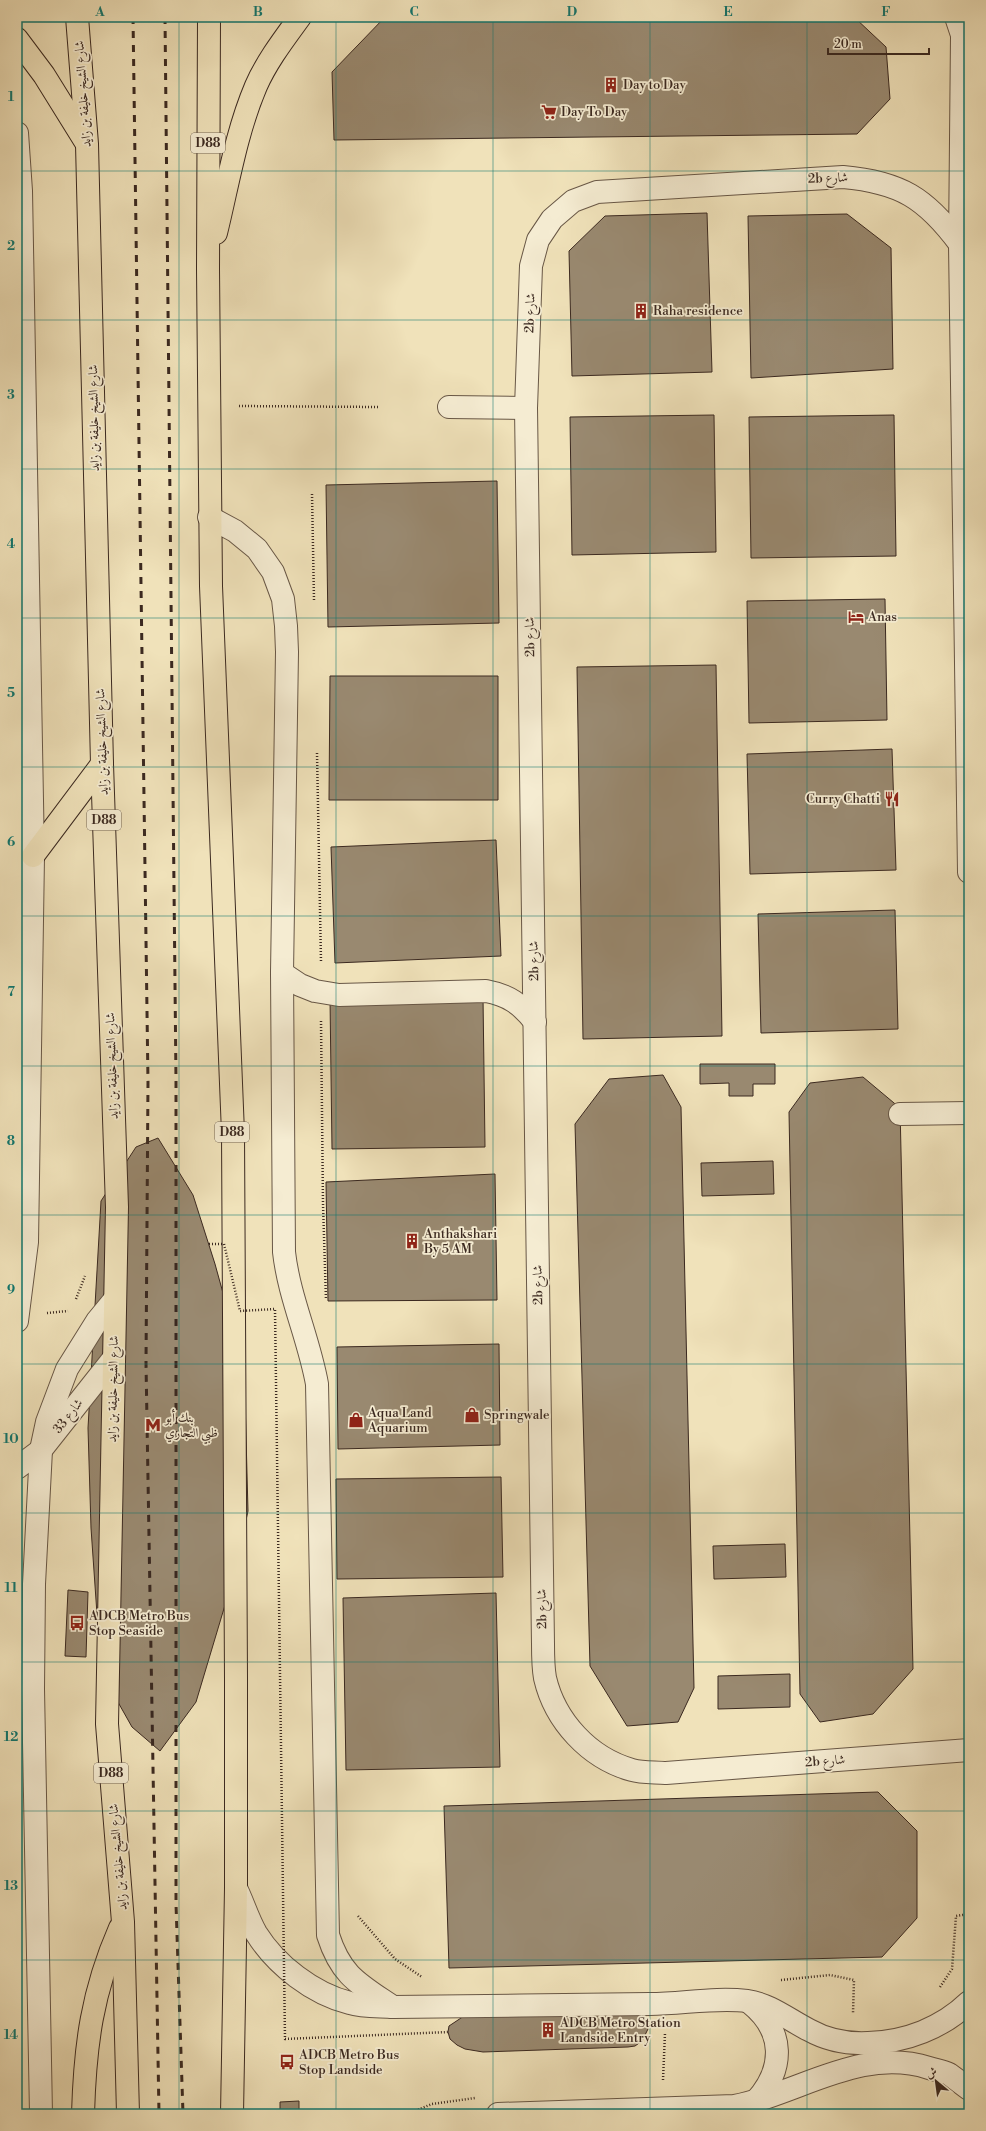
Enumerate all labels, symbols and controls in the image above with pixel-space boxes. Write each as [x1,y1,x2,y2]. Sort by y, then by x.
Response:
text: A [94,4,105,20]
text: B [253,4,263,20]
text: C [409,4,419,20]
text: D [567,4,577,20]
text: E [723,4,733,20]
text: F [881,4,891,20]
scale bar [828,30,929,56]
text: 20 m [834,37,862,52]
street label: شارع الشيخ خليفة بن زايد [71,40,98,148]
building icon: Day to Day [602,76,620,94]
place label: Day to Day [623,77,687,93]
text: 1 [8,89,15,105]
supermarket icon: Day To Day [540,103,558,121]
place label: Day To Day [561,104,628,120]
road number: D88 [191,133,225,153]
street label: 2b شارع [808,169,848,190]
text: 2 [7,238,15,254]
street label: 2b شارع [521,293,542,333]
building icon: Raha residence [632,302,650,320]
place label: Raha residence [653,303,743,319]
street label: شارع الشيخ خليفة بن زايد [85,364,106,472]
text: 3 [7,387,15,403]
text: 4 [7,536,16,552]
hotel icon: Anas [847,608,865,626]
place label: Anas [867,609,897,625]
street label: 2b شارع [522,617,541,657]
text: 5 [7,685,15,701]
street label: شارع الشيخ خليفة بن زايد [92,688,115,796]
restaurant icon: Curry Chatti [883,790,901,808]
place label: Curry Chatti [806,791,880,807]
road number: D88 [87,810,121,830]
text: 6 [7,834,15,850]
street label: 2b شارع [526,941,545,981]
text: 7 [7,984,15,1000]
street label: شارع الشيخ خليفة بن زايد [102,1012,125,1120]
road number: D88 [215,1122,249,1142]
text: 8 [7,1133,15,1149]
place label: Anthakshari By 5 AM [423,1226,497,1257]
building icon: Anthakshari By 5 AM [403,1232,421,1250]
street label: 2b شارع [530,1265,549,1305]
text: 9 [7,1282,15,1298]
street label: شارع الشيخ خليفة بن زايد [104,1335,125,1443]
street label: شارع 33 [50,1395,89,1438]
place label: Aqua Land Aquarium [367,1405,432,1436]
shop icon: Springwale [463,1406,481,1424]
place label: Springwale [484,1407,550,1423]
place label: بنك أبو ظبي التجاري [163,1409,218,1444]
shop icon: Aqua Land Aquarium [347,1411,365,1429]
metro station icon: بنك أبو ظبي التجاري [144,1416,162,1434]
text: 10 [3,1431,19,1447]
text: 11 [5,1580,18,1596]
street label: 2b شارع [534,1589,553,1629]
place label: ADCB Metro Bus Stop Seaside [88,1608,189,1639]
bus stop icon: ADCB Metro Bus Stop Seaside [68,1614,86,1632]
text: 12 [4,1729,18,1745]
street label: 2b شارع [804,1752,846,1773]
road number: D88 [94,1763,128,1783]
street label: شارع الشيخ خليفة بن زايد [105,1803,134,1911]
text: 13 [4,1878,18,1894]
place label: ADCB Metro Station Landside Entry [559,2015,681,2046]
building icon: ADCB Metro Station Landside Entry [539,2021,557,2039]
text: 14 [4,2027,18,2043]
place label: ADCB Metro Bus Stop Landside [298,2047,399,2078]
bus stop icon: ADCB Metro Bus Stop Landside [278,2053,296,2071]
north arrow [916,2061,956,2101]
text: ش [923,2064,940,2082]

